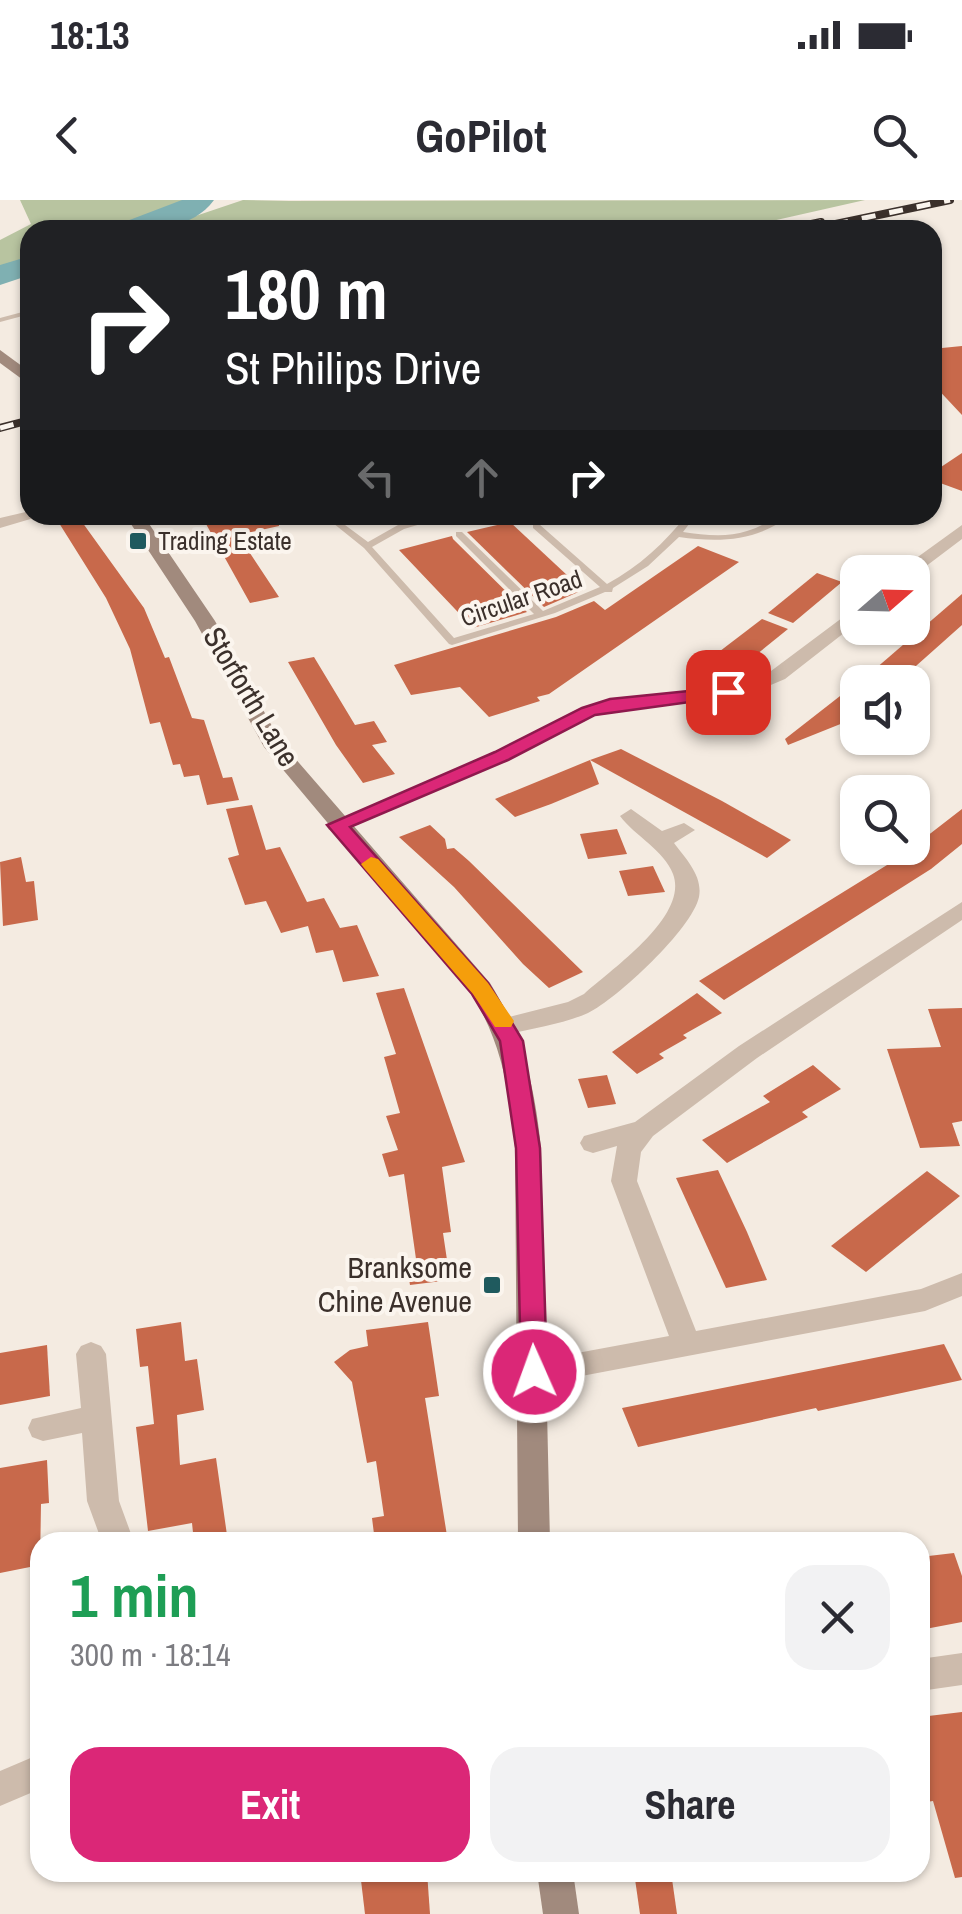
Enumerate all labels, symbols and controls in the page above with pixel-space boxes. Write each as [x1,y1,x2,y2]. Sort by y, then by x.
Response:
text: 18:13 [50,10,130,61]
text: GoPilot [415,105,547,166]
icon: back [40,108,95,163]
icon: search [867,108,922,163]
text: 180 m [225,247,388,341]
icon: right [60,260,190,390]
text: St Philips Drive [225,337,481,398]
icon: left [349,450,404,505]
icon: ahead [454,450,509,505]
icon: right [559,450,614,505]
place label: Trading Estate [158,524,292,558]
marker: Trading Estate [127,530,149,552]
north arrow [840,555,930,645]
map controls [840,555,930,865]
street label: Circular Road [456,561,586,635]
street label: Storforth Lane [195,619,309,774]
pin [686,650,771,735]
icon: arrive [701,665,756,720]
button: sound [840,665,930,755]
button: search [840,775,930,865]
place label: Branksome Chine Avenue [318,1247,472,1321]
marker: Branksome Chine Avenue [481,1274,503,1296]
position arrow [482,1320,586,1424]
text: 1 min [70,1555,199,1636]
button: close [785,1565,890,1670]
text: 300 m · 18:14 [70,1633,230,1676]
button: Exit [70,1747,470,1862]
button: Share [490,1747,890,1862]

